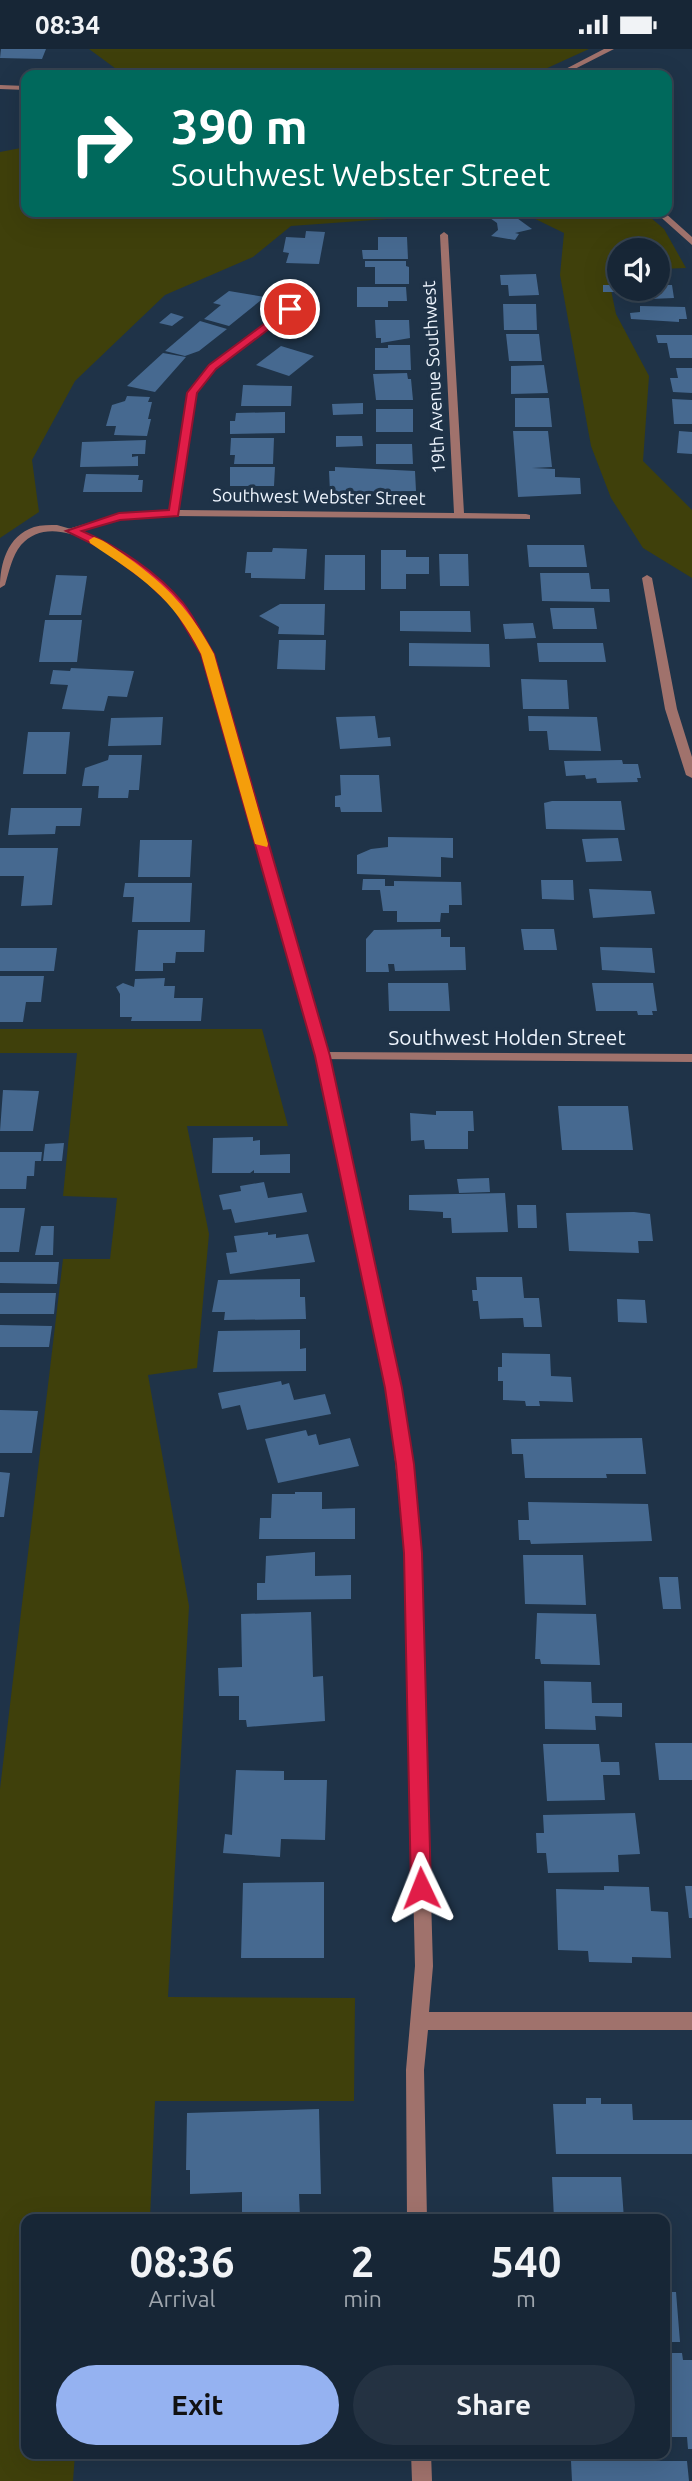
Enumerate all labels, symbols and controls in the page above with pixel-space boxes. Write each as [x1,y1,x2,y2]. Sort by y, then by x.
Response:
text: 08:34 [35,10,100,39]
icon: right [56,98,147,189]
text: 390 m [171,98,308,153]
text: Southwest Webster Street [171,156,550,192]
map controls [607,238,670,301]
button: sound [607,238,670,301]
pin [260,279,320,339]
street label: 19th Avenue Southwest [418,280,448,474]
icon: arrive [271,290,309,328]
street label: Southwest Webster Street [212,484,426,508]
street label: Southwest Holden Street [388,1025,626,1049]
position arrow [384,1851,458,1925]
text: 08:36 [130,2238,235,2285]
text: 2 [351,2238,374,2285]
text: 540 [490,2238,561,2285]
text: Arrival [149,2286,216,2311]
text: min [343,2286,382,2311]
text: m [516,2286,536,2311]
button: Exit [56,2365,339,2445]
button: Share [353,2365,635,2445]

